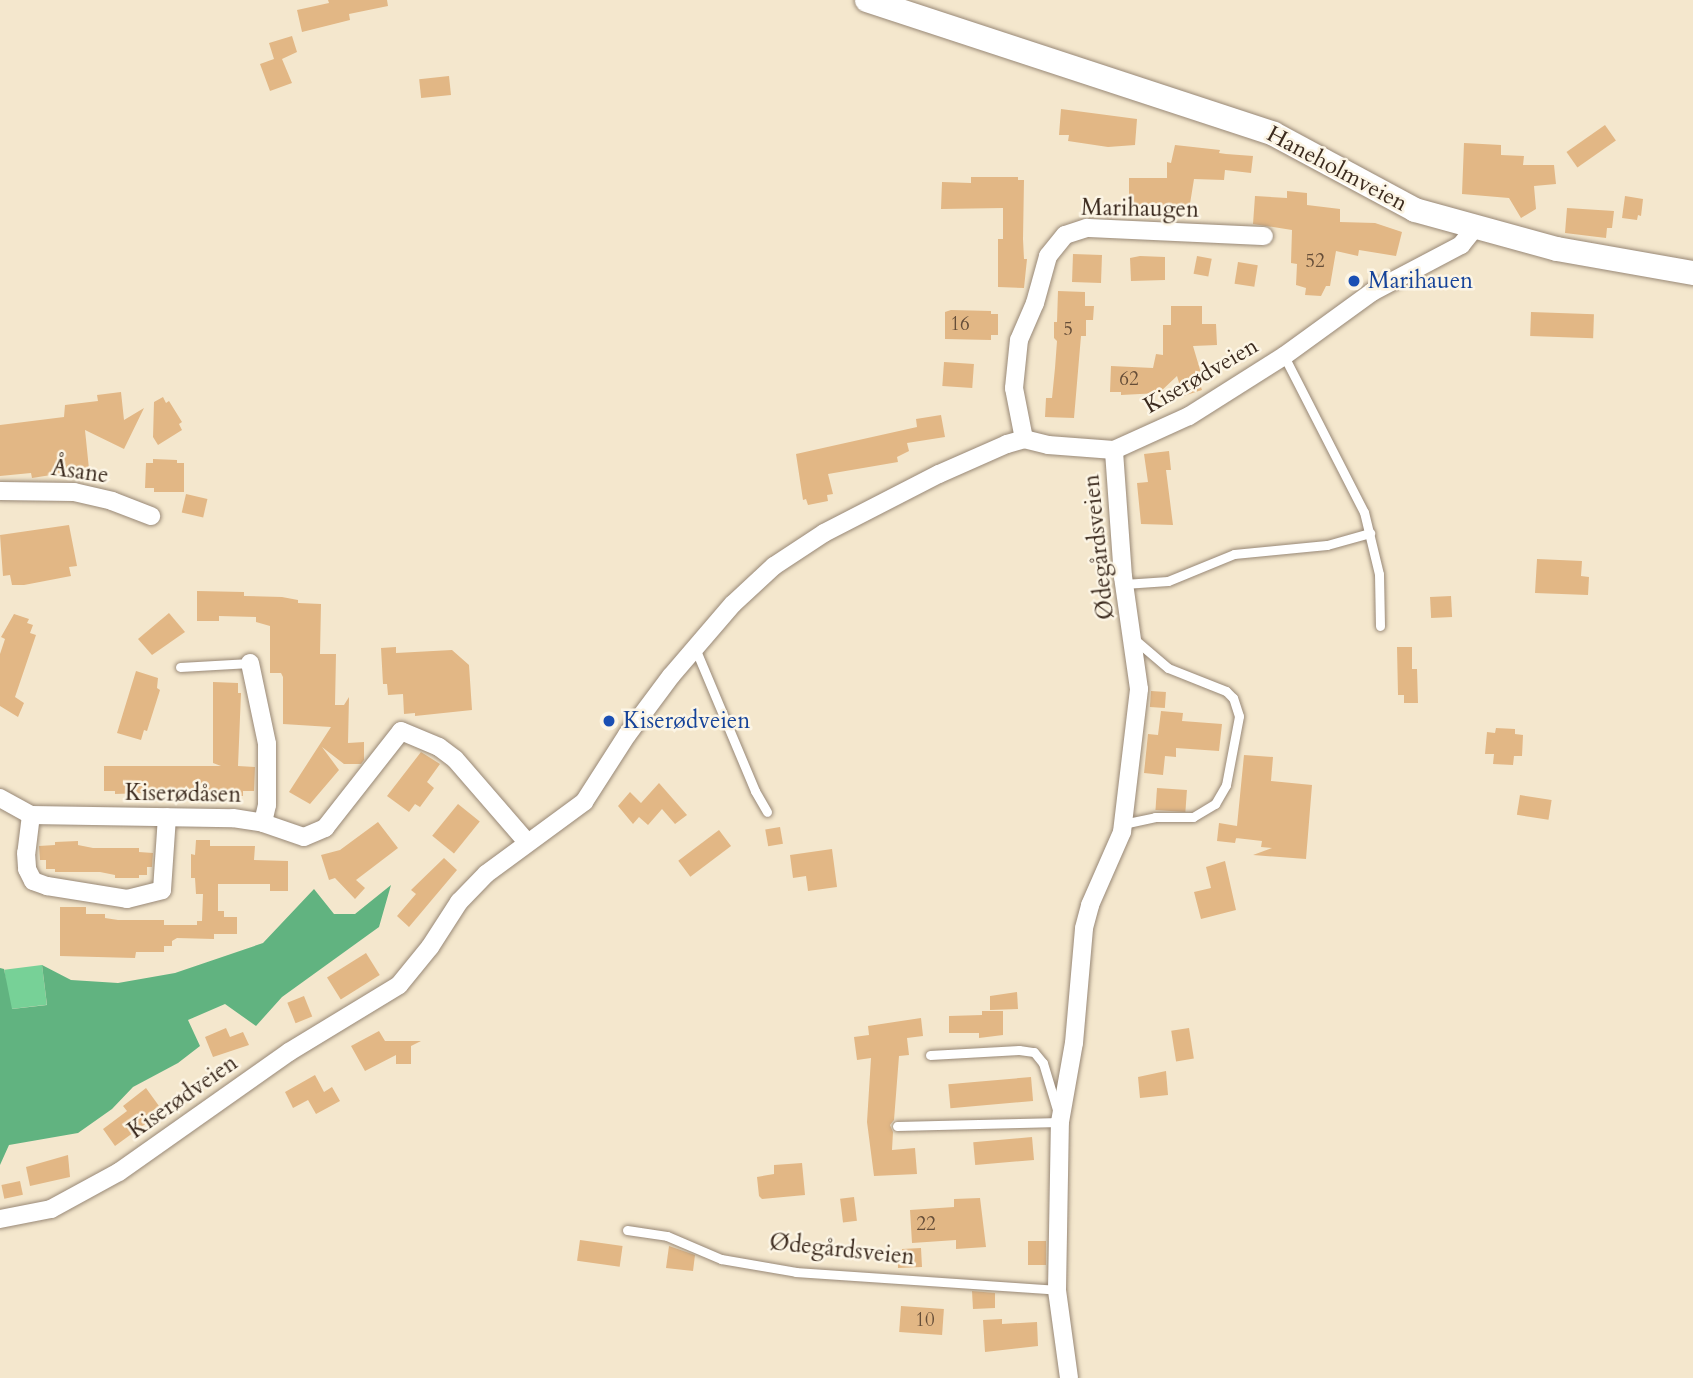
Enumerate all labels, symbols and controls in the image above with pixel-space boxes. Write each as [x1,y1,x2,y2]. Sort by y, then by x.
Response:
street label: Haneholmveien [1262,120,1412,218]
street label: Marihaugen [1081,194,1199,224]
house number: 52 [1305,251,1325,273]
place label: Marihauen [1368,267,1473,295]
marker: Marihauen [1346,273,1362,289]
house number: 16 [950,314,970,336]
house number: 5 [1063,319,1073,341]
street label: Kiserødveien [1139,332,1263,420]
house number: 62 [1119,369,1139,391]
street label: Åsane [50,454,110,490]
street label: Ødegårdsveien [1078,473,1120,621]
place label: Kiserødveien [623,707,750,735]
marker: Kiserødveien [601,713,617,729]
street label: Kiserødåsen [125,779,241,809]
street label: Kiserødveien [123,1049,243,1145]
house number: 22 [916,1214,936,1236]
street label: Ødegårdsveien [768,1229,916,1271]
house number: 10 [915,1310,935,1332]

